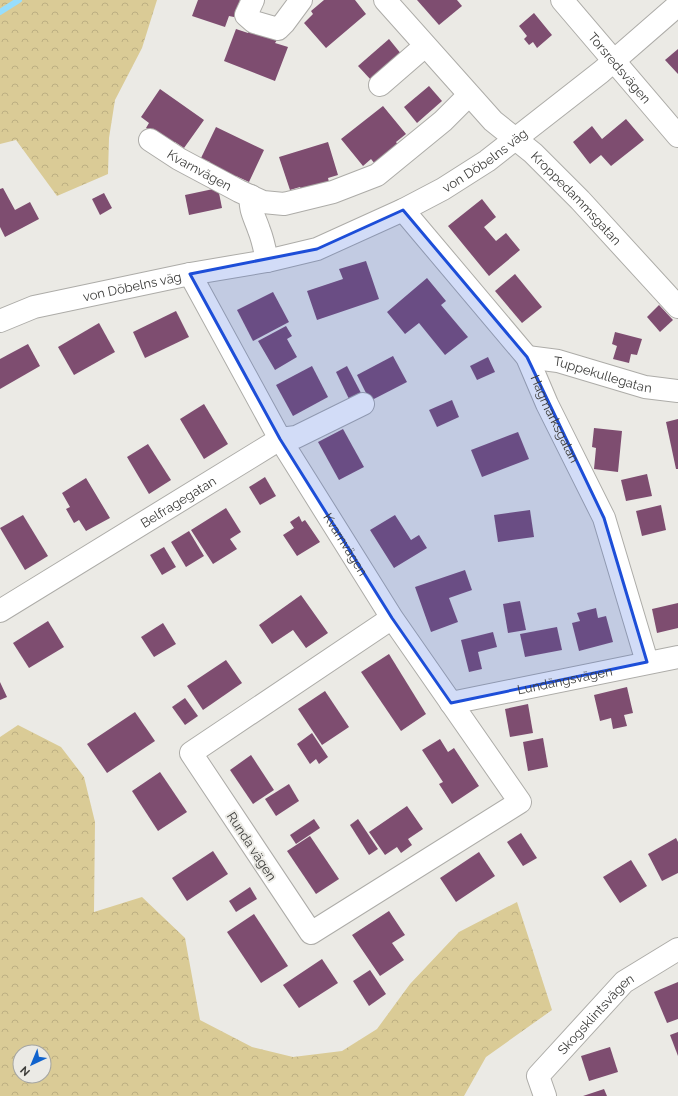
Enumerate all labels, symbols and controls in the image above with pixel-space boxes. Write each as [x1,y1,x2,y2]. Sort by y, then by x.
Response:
street label: Torsredsvägen [585,30,654,107]
street label: von Döbelns väg [440,126,530,195]
street label: Kvarnvägen [164,146,234,194]
street label: Kroppedammsgatan [528,149,624,248]
street label: von Döbelns väg [82,269,183,304]
street label: Tuppekullegatan [553,354,653,396]
street label: Hagmarksgatan [527,373,582,465]
street label: Belfragegatan [138,473,219,531]
street label: Kvarnvägen [320,510,371,578]
street label: Lundängsvägen [516,663,614,697]
street label: Runda vägen [224,809,279,883]
street label: Skogsklintsvägen [555,971,637,1058]
north arrow [12,1044,52,1084]
text: N [18,1063,33,1078]

